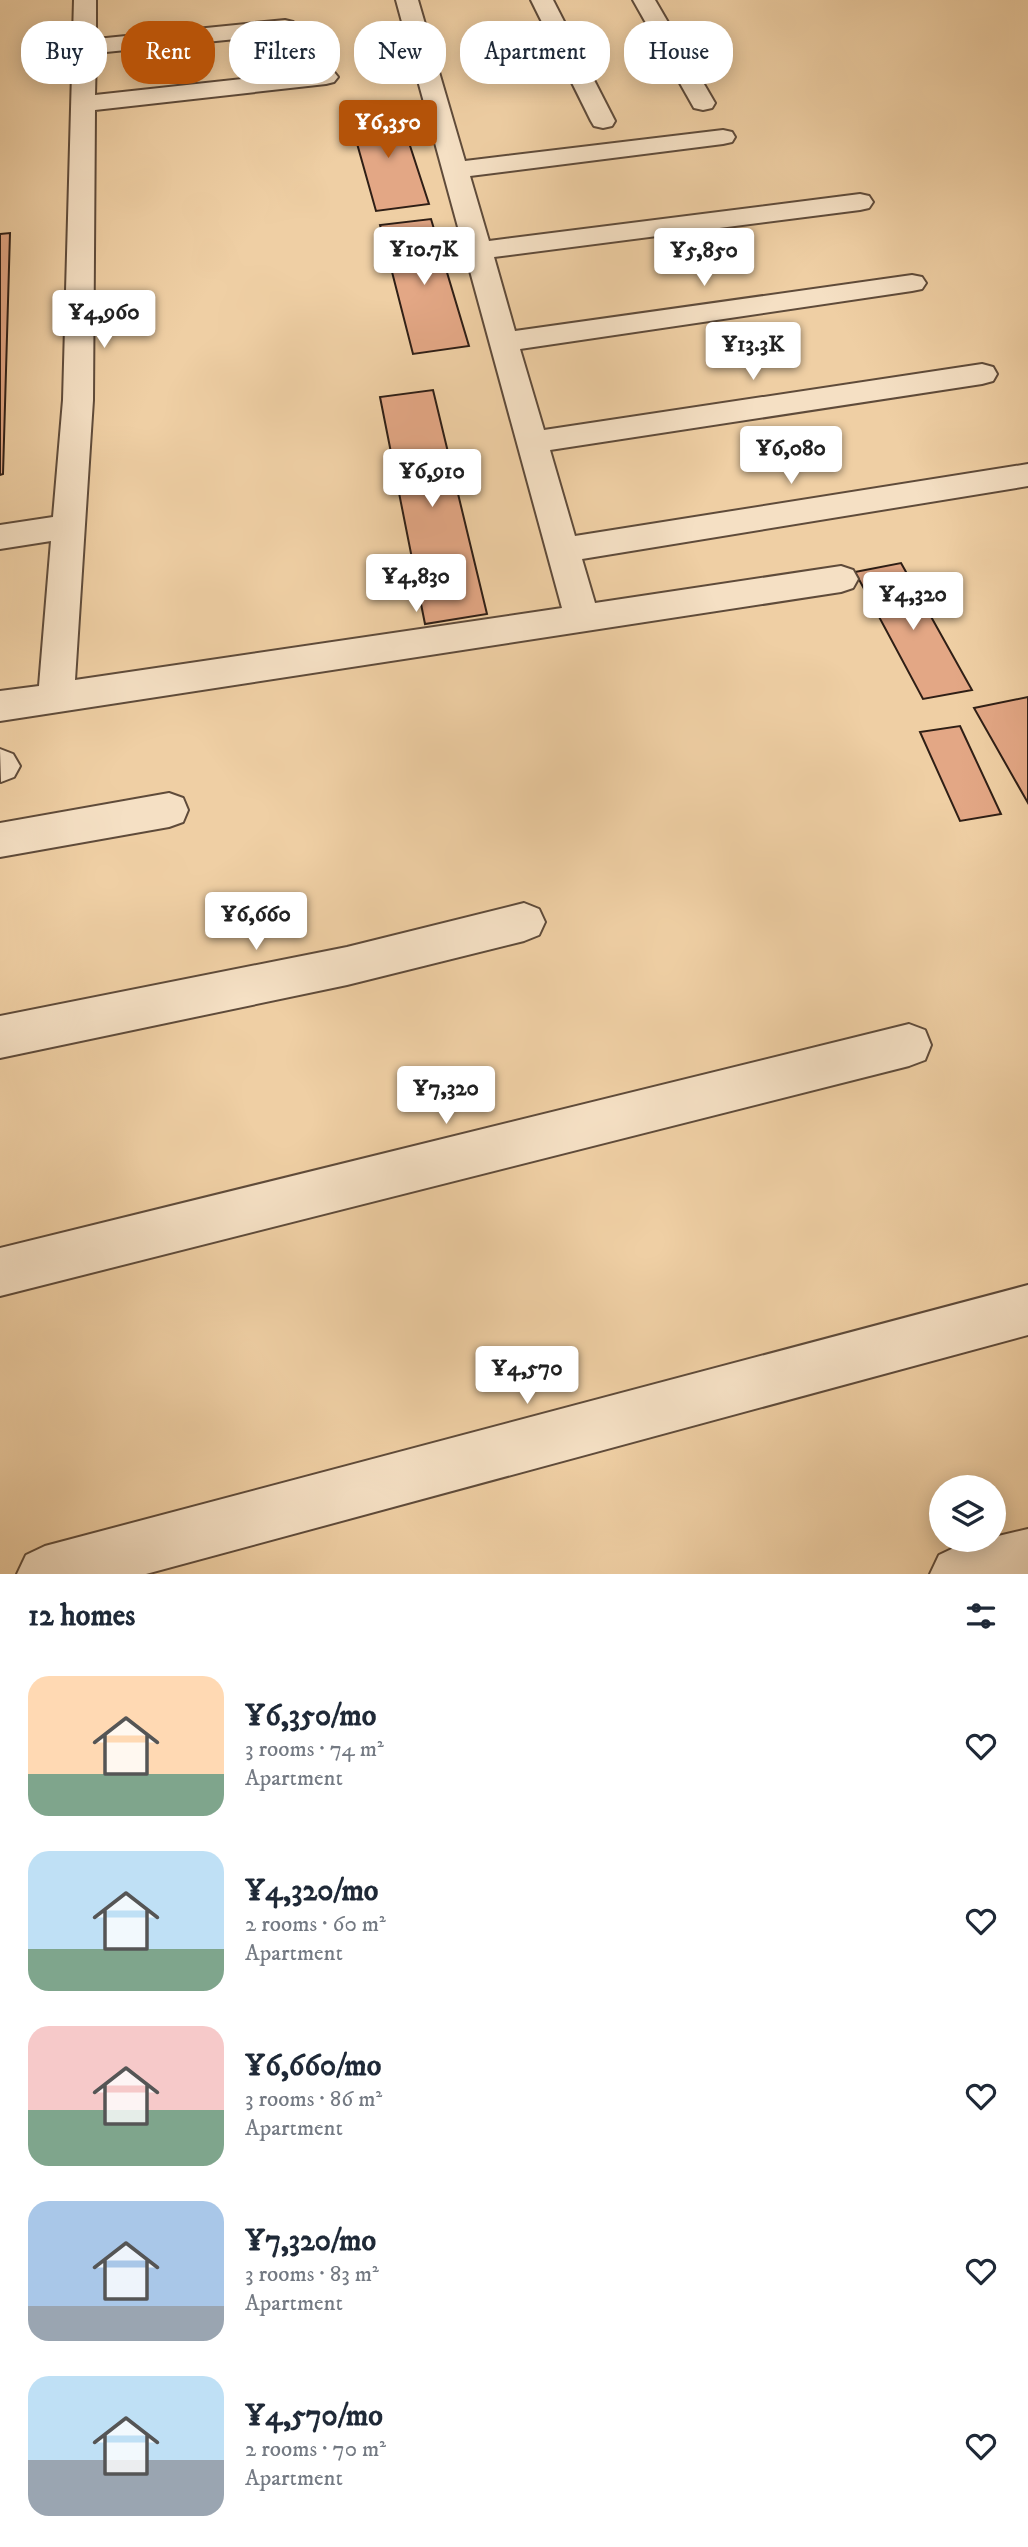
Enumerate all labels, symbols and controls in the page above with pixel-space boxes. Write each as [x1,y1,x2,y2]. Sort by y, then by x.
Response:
chip: Buy [21,21,107,84]
chip: Rent [121,21,215,84]
chip: Filters [229,21,340,84]
chip: New [354,21,446,84]
chip: Apartment [460,21,610,84]
chip: House [624,21,733,84]
pin: ¥6,350 [331,100,445,160]
text: ¥6,350 [355,108,421,137]
pin: ¥10.7K [367,228,481,287]
pin: ¥5,850 [647,229,761,288]
text: ¥10.7K [390,235,458,264]
text: ¥5,850 [670,236,738,265]
pin: ¥4,960 [47,290,161,350]
text: ¥4,960 [68,298,140,327]
pin: ¥13.3K [696,322,810,382]
text: ¥13.3K [722,330,784,359]
pin: ¥6,080 [734,426,848,486]
text: ¥6,080 [756,434,826,463]
pin: ¥6,910 [375,449,489,509]
text: ¥6,910 [399,457,465,486]
pin: ¥4,830 [359,554,473,614]
text: ¥4,830 [382,562,450,591]
pin: ¥4,320 [856,572,970,632]
text: ¥4,320 [879,580,947,609]
pin: ¥6,660 [199,892,313,952]
text: ¥6,660 [221,900,291,929]
pin: ¥7,320 [389,1066,503,1126]
text: ¥7,320 [413,1074,479,1103]
pin: ¥4,570 [470,1346,584,1406]
text: ¥4,570 [491,1354,563,1383]
map controls [929,1475,1006,1552]
button: layers [929,1475,1006,1552]
icon: filters [962,1597,1000,1635]
text: 12 homes [28,1598,135,1635]
text: ¥6,350/mo [245,1698,376,1735]
icon: home [84,1704,168,1788]
icon: heart [962,1727,1000,1765]
text: 3 rooms · 74 m² [245,1735,384,1764]
text: Apartment [245,1764,343,1793]
text: ¥4,320/mo [245,1873,378,1910]
icon: home [84,1879,168,1963]
icon: heart [962,1902,1000,1940]
text: 2 rooms · 60 m² [245,1910,386,1939]
text: Apartment [245,1939,343,1968]
text: ¥6,660/mo [245,2048,381,2085]
icon: home [84,2054,168,2138]
icon: heart [962,2077,1000,2115]
text: 3 rooms · 86 m² [245,2085,382,2114]
text: Apartment [245,2114,343,2143]
text: ¥7,320/mo [245,2223,376,2260]
icon: home [84,2229,168,2313]
icon: heart [962,2252,1000,2290]
text: 3 rooms · 83 m² [245,2260,379,2289]
text: Apartment [245,2289,343,2318]
text: ¥4,570/mo [245,2398,383,2435]
icon: home [84,2404,168,2488]
icon: heart [962,2427,1000,2465]
text: 2 rooms · 70 m² [245,2435,386,2464]
text: Apartment [245,2464,343,2493]

